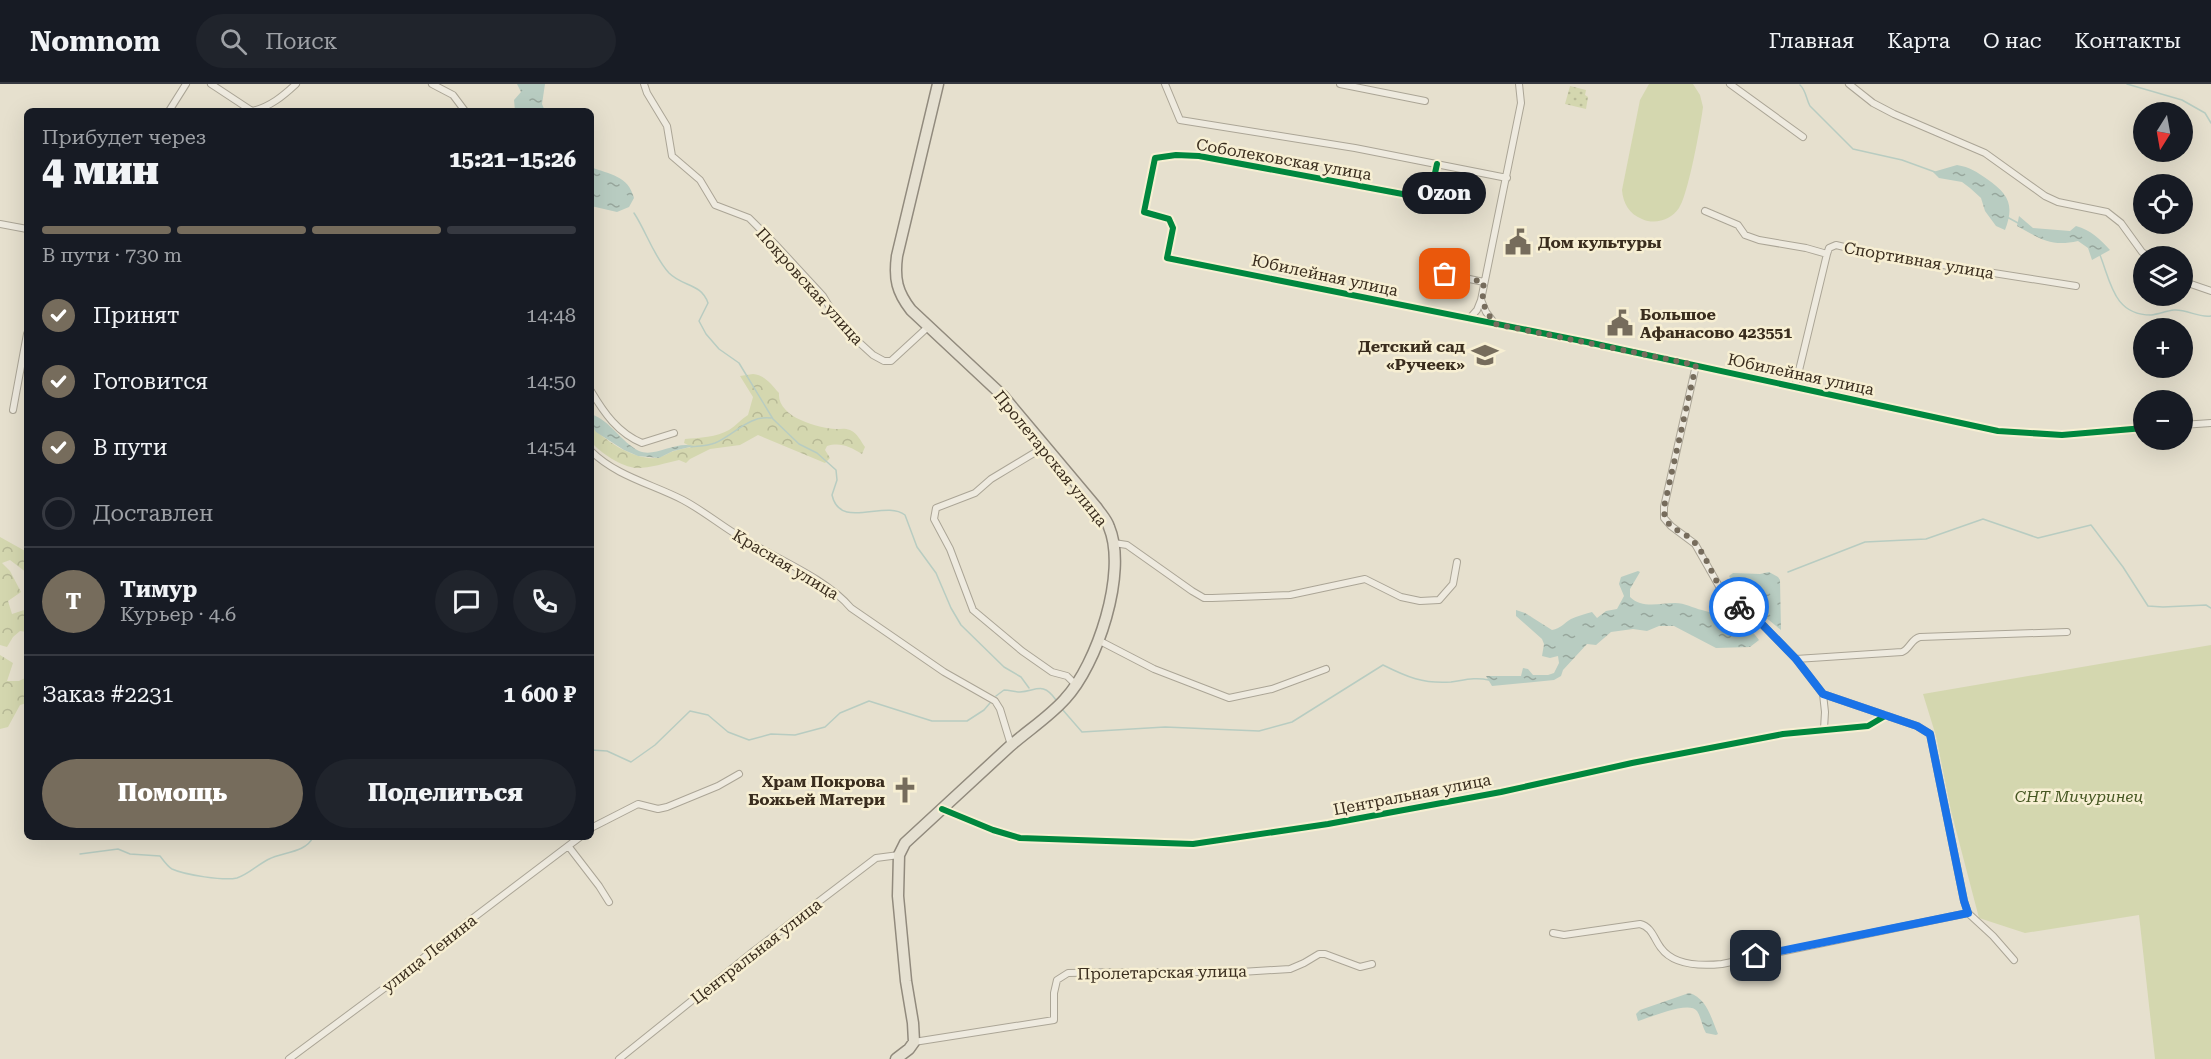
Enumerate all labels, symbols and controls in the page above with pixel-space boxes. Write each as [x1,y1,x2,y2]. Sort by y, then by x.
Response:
search box [196,14,616,68]
text: Nomnom [30,25,160,58]
icon: search [217,25,250,58]
text: Поиск [265,29,338,54]
text: Главная [1769,29,1854,53]
text: Карта [1887,29,1950,53]
text: О нас [1983,29,2042,53]
text: Контакты [2075,29,2181,53]
north arrow [2133,102,2193,162]
map controls [2133,102,2193,450]
text: Прибудет через [42,125,206,149]
street label: Соболековская улица [1195,135,1373,184]
text: 15:21–15:26 [449,147,576,172]
text: 4 мин [42,148,159,194]
callout: Ozon [1403,172,1487,214]
button: locate [2133,174,2193,234]
text: Ozon [1417,181,1471,205]
street label: Покровская улица [752,224,868,349]
public building icon: Дом культуры [1503,227,1533,257]
place label: Дом культуры [1538,233,1662,252]
street label: Спортивная улица [1842,238,1996,283]
text: В пути · 730 m [42,243,182,267]
button: layers [2133,246,2193,306]
pin [1419,248,1470,299]
street label: Юбилейная улица [1250,251,1400,300]
icon: bag [1428,257,1461,290]
icon: check [42,299,75,332]
text: Принят [93,303,180,328]
text: 14:48 [526,303,576,327]
place label: Большое Афанасово 423551 [1640,305,1792,342]
public building icon: Большое Афанасово 423551 [1605,308,1635,338]
button: + [2133,318,2193,378]
place label: Детский сад «Ручеек» [1358,337,1465,374]
school or university icon: Детский сад «Ручеек» [1470,340,1500,370]
street label: Юбилейная улица [1726,350,1876,399]
icon: check [42,365,75,398]
text: Готовится [93,369,208,394]
text: 14:50 [526,369,576,393]
street label: Пролетарская улица [990,386,1112,530]
button: − [2133,390,2193,450]
icon: check [42,431,75,464]
text: В пути [93,435,168,460]
text: 14:54 [526,435,576,459]
text: Доставлен [93,501,213,526]
street label: Красная улица [729,525,842,604]
button: chat [435,570,498,633]
button: phone [513,570,576,633]
text: Тимур [120,577,197,602]
courier [1709,577,1769,637]
text: Т [66,589,81,614]
icon: bike [1723,591,1756,624]
text: Курьер · 4.6 [120,602,236,626]
text: Заказ #2231 [42,682,174,707]
text: 1 600 ₽ [503,682,576,707]
button: Помощь [42,759,303,828]
button: Поделиться [315,759,576,828]
street label: Центральная улица [1332,770,1493,819]
place label: Храм Покрова Божьей Матери [748,772,886,809]
church icon: Храм Покрова Божьей Матери [890,775,920,805]
park label: СНТ Мичуринец [2015,787,2143,806]
street label: Центральная улица [687,894,826,1008]
street label: улица Ленина [378,911,480,996]
pin [1730,930,1781,981]
icon: home [1739,939,1772,972]
street label: Пролетарская улица [1077,962,1247,983]

